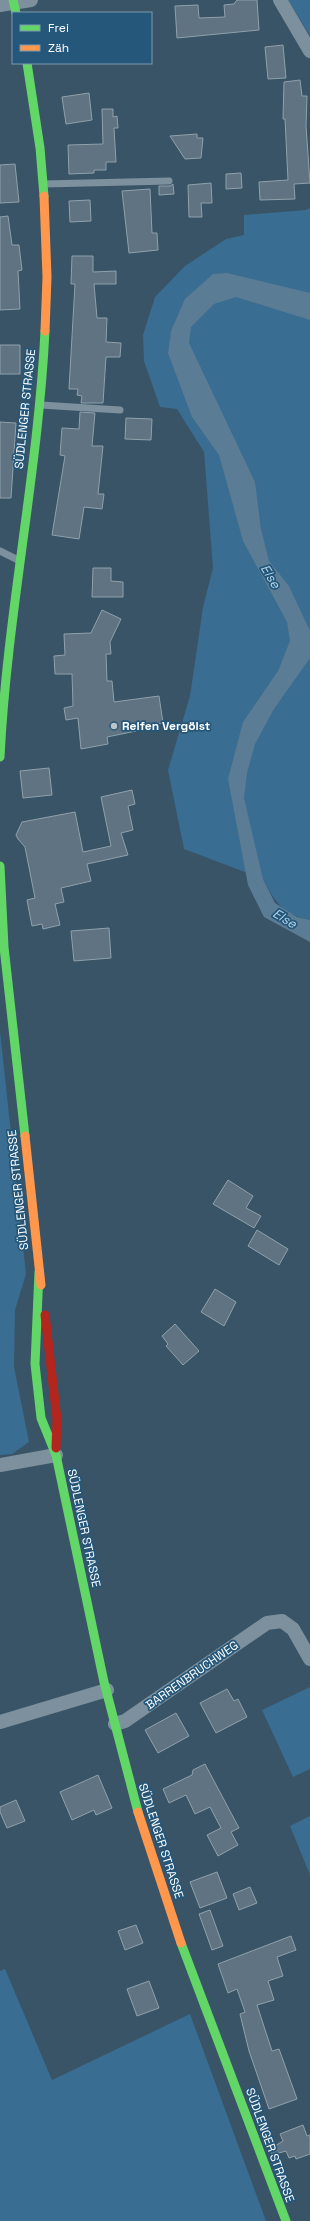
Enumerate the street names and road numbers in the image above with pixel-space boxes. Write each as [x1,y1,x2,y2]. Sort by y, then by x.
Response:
street label: SÜDLENGER STRASSE [11,348,39,470]
street label: SÜDLENGER STRASSE [4,1129,32,1251]
street label: SÜDLENGER STRASSE [64,1467,104,1589]
street label: BARRENBRUCHWEG [143,1637,242,1713]
street label: SÜDLENGER STRASSE [135,1781,187,1901]
street label: SÜDLENGER STRASSE [242,2086,298,2205]

